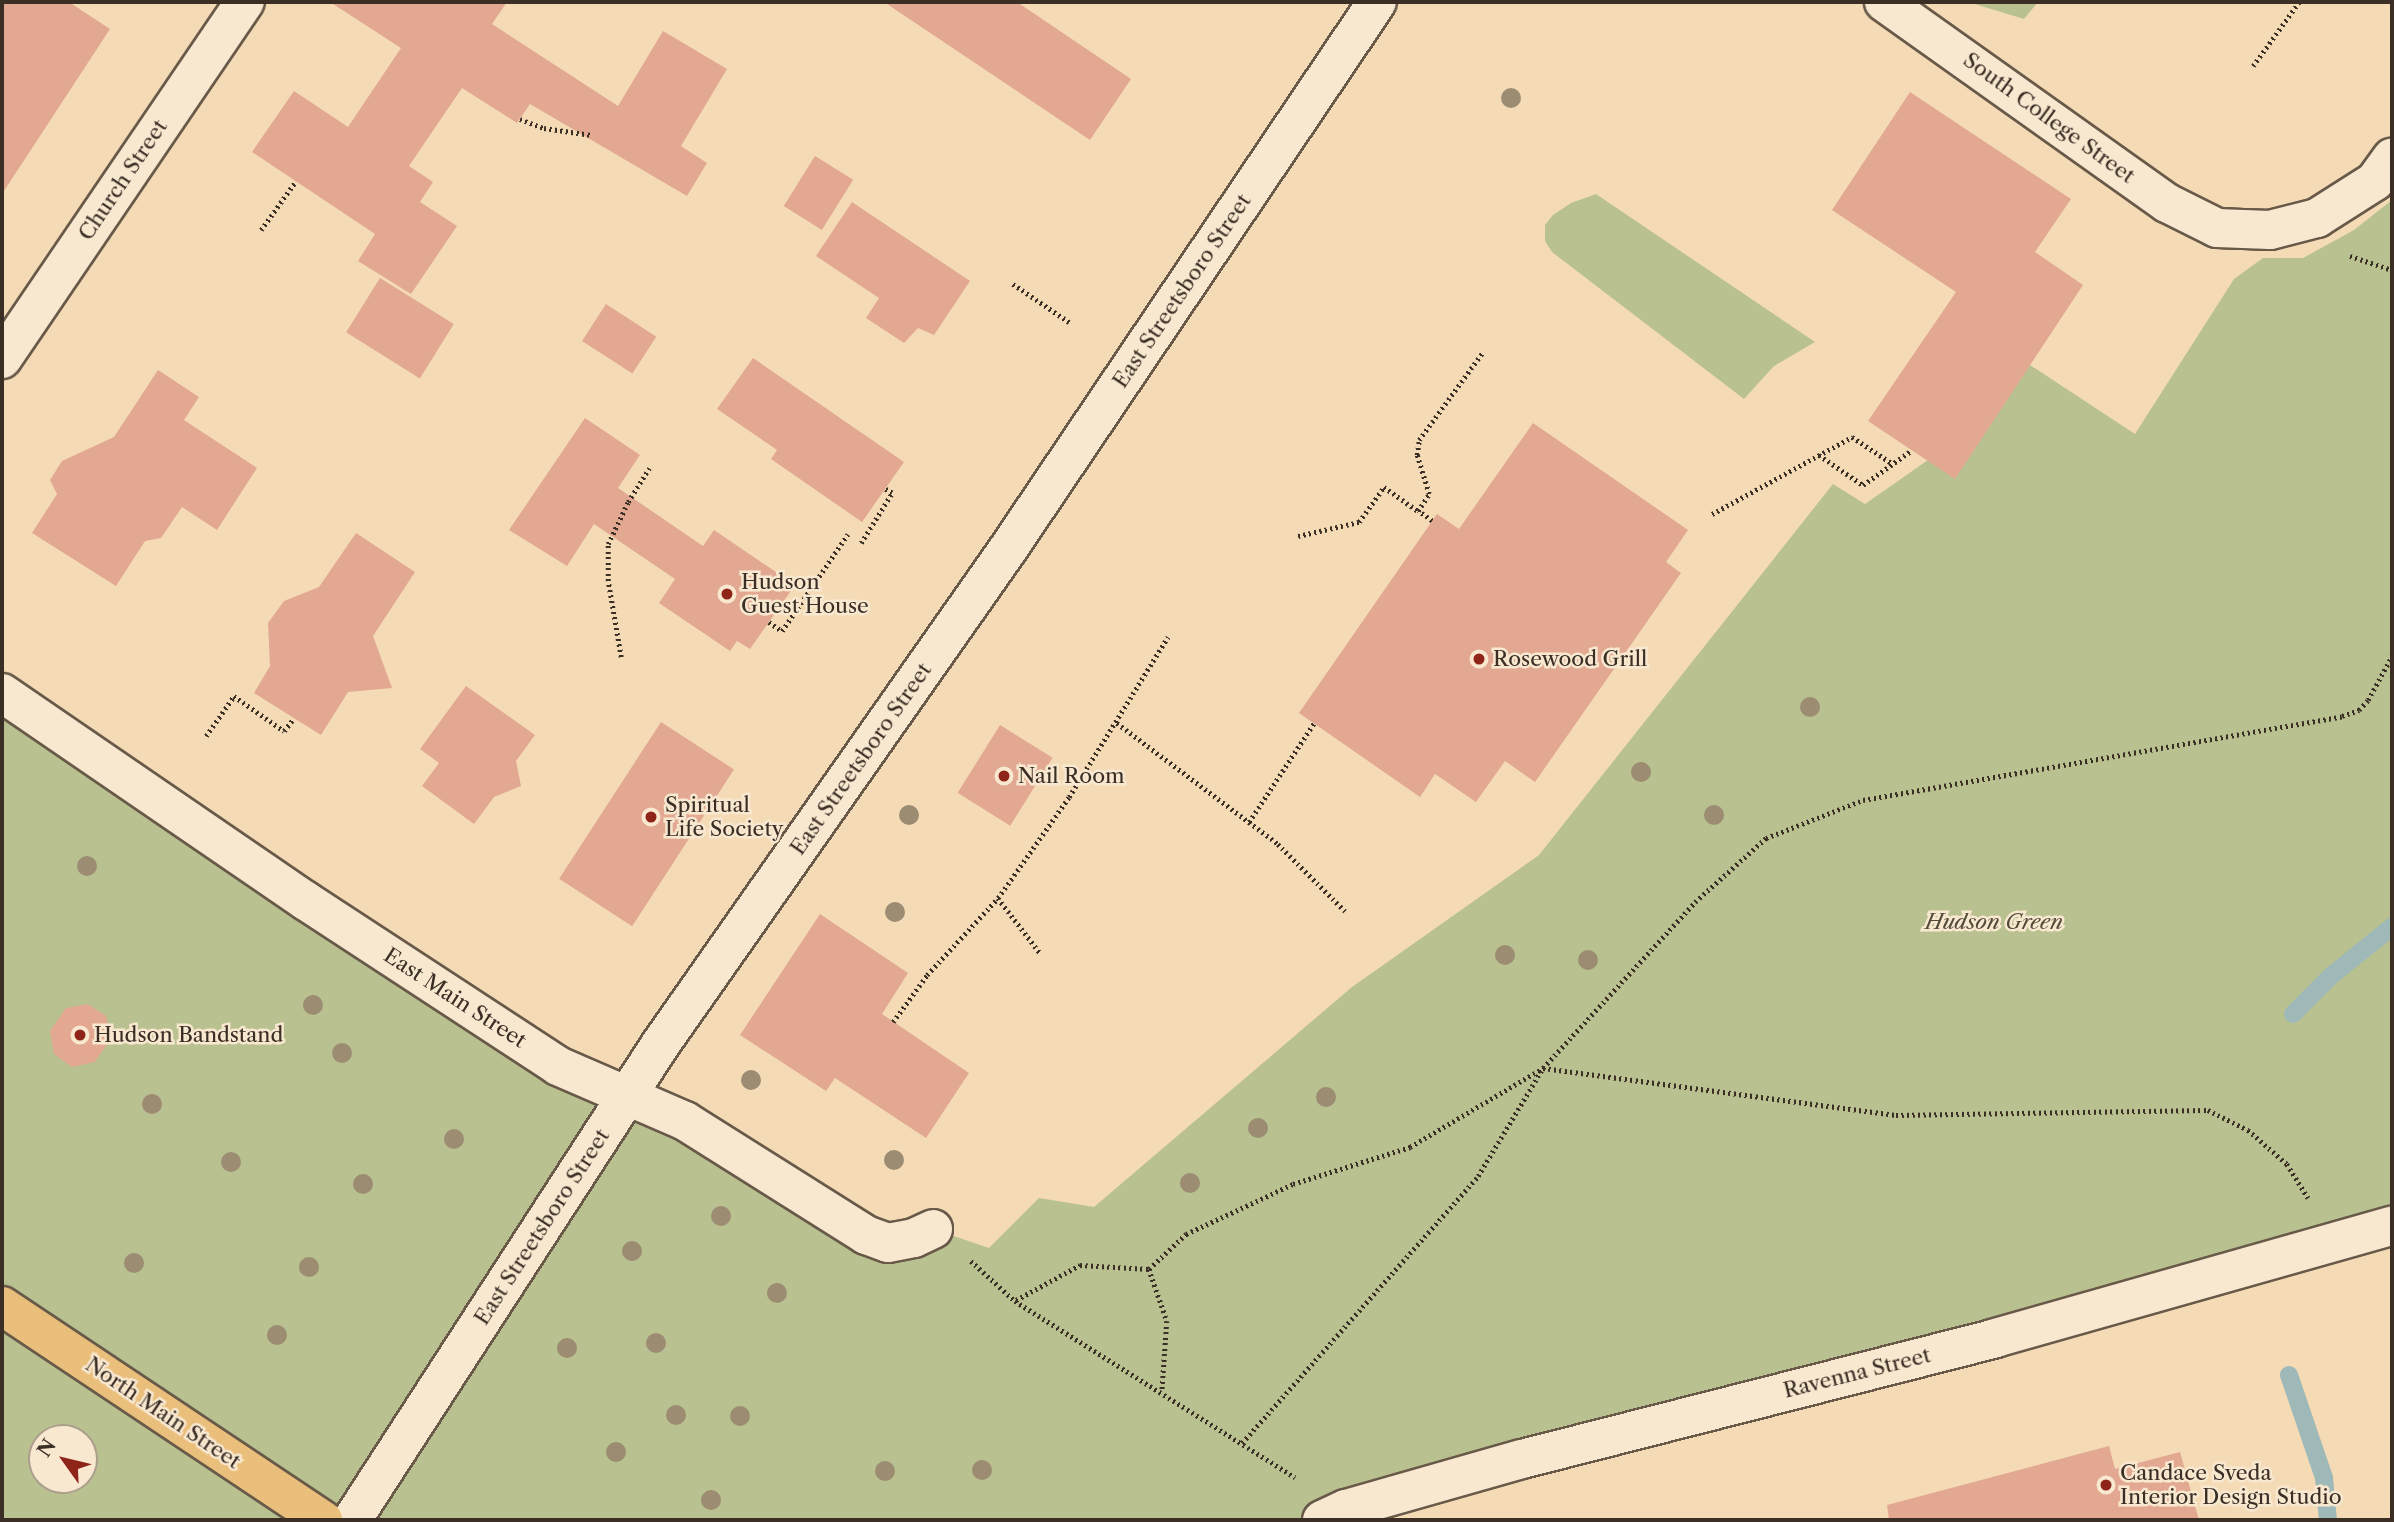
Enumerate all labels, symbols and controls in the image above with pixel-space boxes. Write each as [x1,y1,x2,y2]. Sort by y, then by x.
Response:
street label: South College Street [1958,47,2140,189]
street label: Church Street [73,115,173,245]
street label: East Streetsboro Street [1108,189,1256,393]
place label: Hudson Guest House [741,569,869,619]
marker: Hudson Guest House [719,586,735,602]
place label: Rosewood Grill [1493,646,1647,672]
marker: Rosewood Grill [1471,651,1487,667]
street label: East Streetsboro Street [785,658,937,860]
place label: Nail Room [1018,763,1125,789]
marker: Nail Room [996,768,1012,784]
place label: Spiritual Life Society [665,792,784,842]
marker: Spiritual Life Society [643,809,659,825]
park label: Hudson Green [1925,909,2063,935]
street label: East Main Street [379,943,531,1053]
place label: Hudson Bandstand [94,1022,283,1048]
marker: Hudson Bandstand [72,1027,88,1043]
street label: East Streetsboro Street [469,1124,615,1330]
street label: Ravenna Street [1781,1343,1933,1403]
street label: North Main Street [81,1352,245,1474]
north arrow [28,1424,98,1494]
text: N [33,1435,61,1461]
place label: Candace Sveda Interior Design Studio [2120,1460,2342,1510]
marker: Candace Sveda Interior Design Studio [2098,1477,2114,1493]

